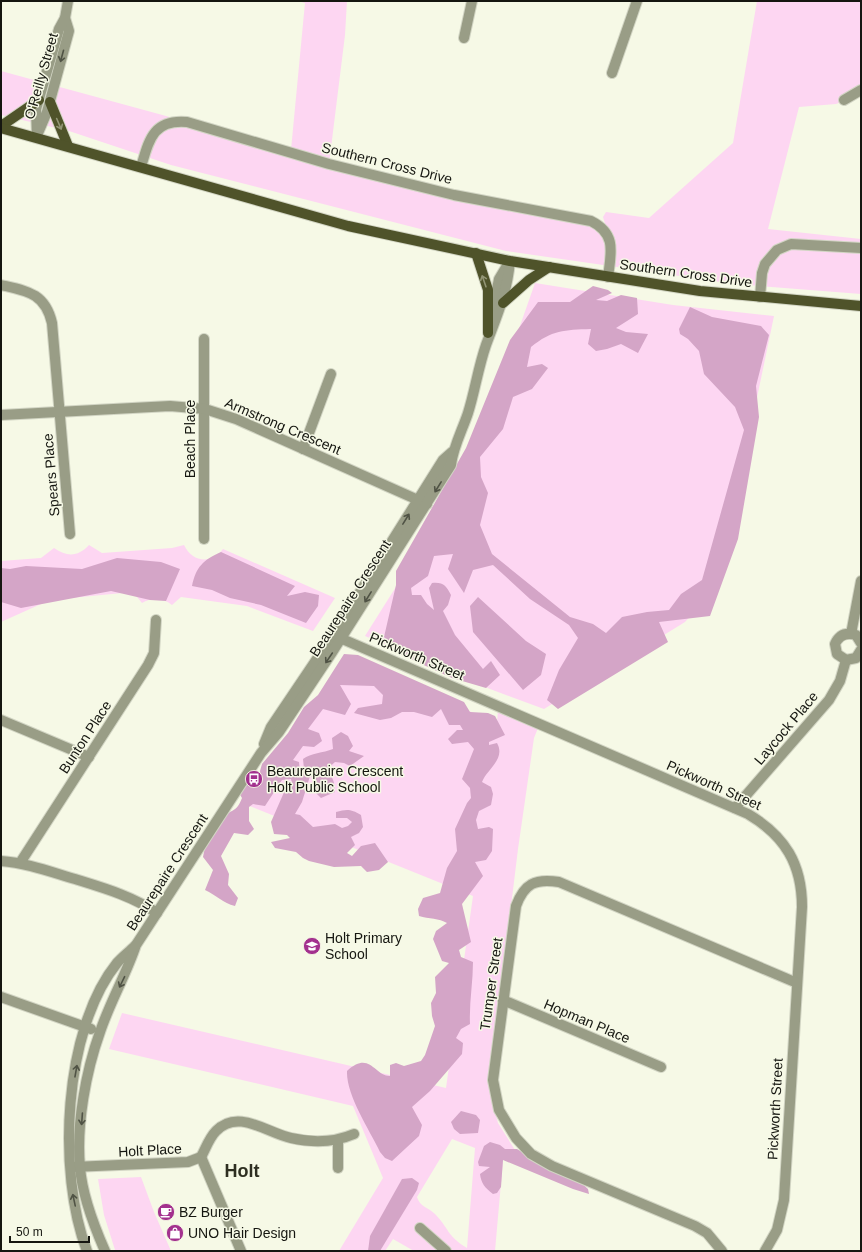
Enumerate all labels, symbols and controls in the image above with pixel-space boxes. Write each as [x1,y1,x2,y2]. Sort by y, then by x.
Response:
street label: O'Reilly Street [21,31,61,121]
one-way arrow [58,49,66,62]
one-way arrow [56,118,63,130]
street label: Southern Cross Drive [320,139,454,187]
street label: Southern Cross Drive [619,256,754,290]
one-way arrow [480,275,488,287]
street label: Armstrong Crescent [223,394,344,458]
street label: Beach Place [182,399,198,478]
street label: Spears Place [39,433,63,517]
one-way arrow [433,481,441,493]
one-way arrow [402,513,410,525]
street label: Beaurepaire Crescent [306,536,394,659]
one-way arrow [364,591,372,603]
street label: Pickworth Street [367,629,467,683]
one-way arrow [325,652,333,663]
street label: Laycock Place [751,688,821,768]
street label: Bunton Place [56,698,115,776]
street label: Pickworth Street [664,757,764,813]
place label: Beaurepaire Crescent Holt Public School [267,763,403,795]
bus stop icon: Beaurepaire Crescent Holt Public School [244,769,264,789]
street label: Beaurepaire Crescent [123,810,211,933]
place label: Holt Primary School [325,930,402,962]
school or university icon: Holt Primary School [302,936,322,956]
street label: Trumper Street [477,936,505,1031]
one-way arrow [118,975,125,987]
street label: Hopman Place [542,996,633,1046]
street label: Pickworth Street [764,1058,786,1160]
one-way arrow [72,1065,80,1078]
one-way arrow [78,1112,85,1125]
street label: Holt Place [118,1140,182,1160]
district label: Holt [225,1161,260,1181]
one-way arrow [70,1194,78,1207]
cafe icon: BZ Burger [156,1202,176,1222]
place label: BZ Burger [179,1204,243,1220]
scale bar [10,1218,89,1244]
shop icon: UNO Hair Design [165,1223,185,1243]
text: 50 m [16,1225,43,1239]
place label: UNO Hair Design [188,1225,296,1241]

